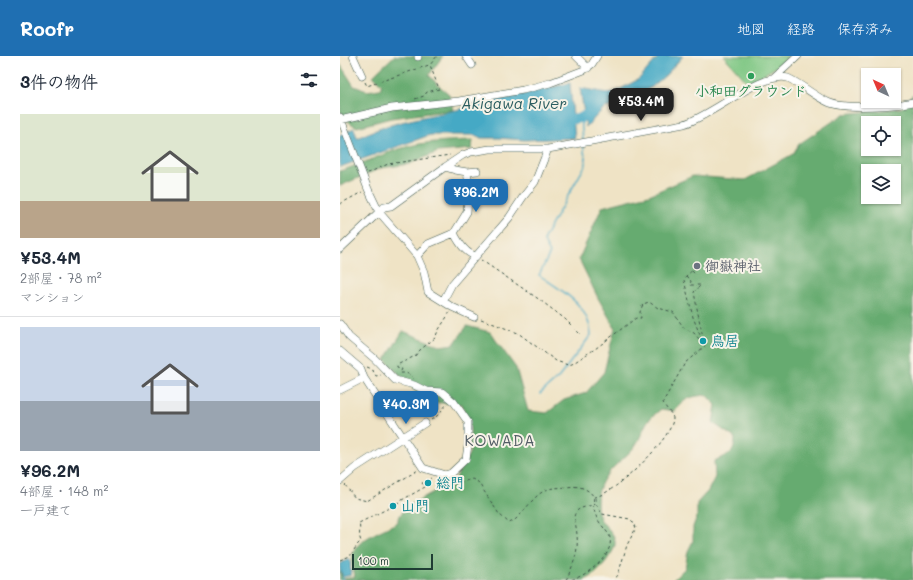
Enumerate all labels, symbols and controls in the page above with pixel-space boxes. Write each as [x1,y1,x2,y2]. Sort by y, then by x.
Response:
text: Roofr [20,16,74,41]
text: 地図 [737,19,765,38]
text: 経路 [787,19,815,38]
text: 保存済み [837,19,893,38]
north arrow [861,68,901,108]
map controls [861,68,901,204]
icon: filters [298,69,320,91]
text: 3件の物件 [20,70,98,92]
marker: 小和田グラウンド [746,71,756,81]
place label: 小和田グラウンド [695,81,807,100]
pin: ¥53.4M [608,88,674,122]
text: ¥53.4M [618,92,664,109]
water label: Akigawa River [461,93,567,113]
button: locate [861,116,901,156]
icon: home [134,140,206,212]
button: layers [861,164,901,204]
pin: ¥96.2M [443,179,509,213]
text: ¥96.2M [453,183,499,200]
text: ¥53.4M [20,246,81,268]
place label: 御嶽神社 [705,256,761,275]
marker: 御嶽神社 [692,261,702,271]
text: 2部屋 · 78 m² [20,269,102,286]
text: マンション [20,288,84,305]
place label: 鳥居 [711,331,739,350]
marker: 鳥居 [698,336,708,346]
icon: home [134,353,206,425]
pin: ¥40.3M [373,391,439,425]
text: ¥40.3M [382,395,430,412]
district label: KOWADA [464,430,536,450]
text: ¥96.2M [20,459,80,481]
place label: 総門 [436,473,464,492]
marker: 総門 [423,478,433,488]
text: 4部屋 · 148 m² [20,482,108,499]
place label: 山門 [401,496,429,515]
text: 一戸建て [20,501,72,518]
marker: 山門 [388,501,398,511]
scale bar [352,552,433,571]
text: 100 m [358,553,389,568]

